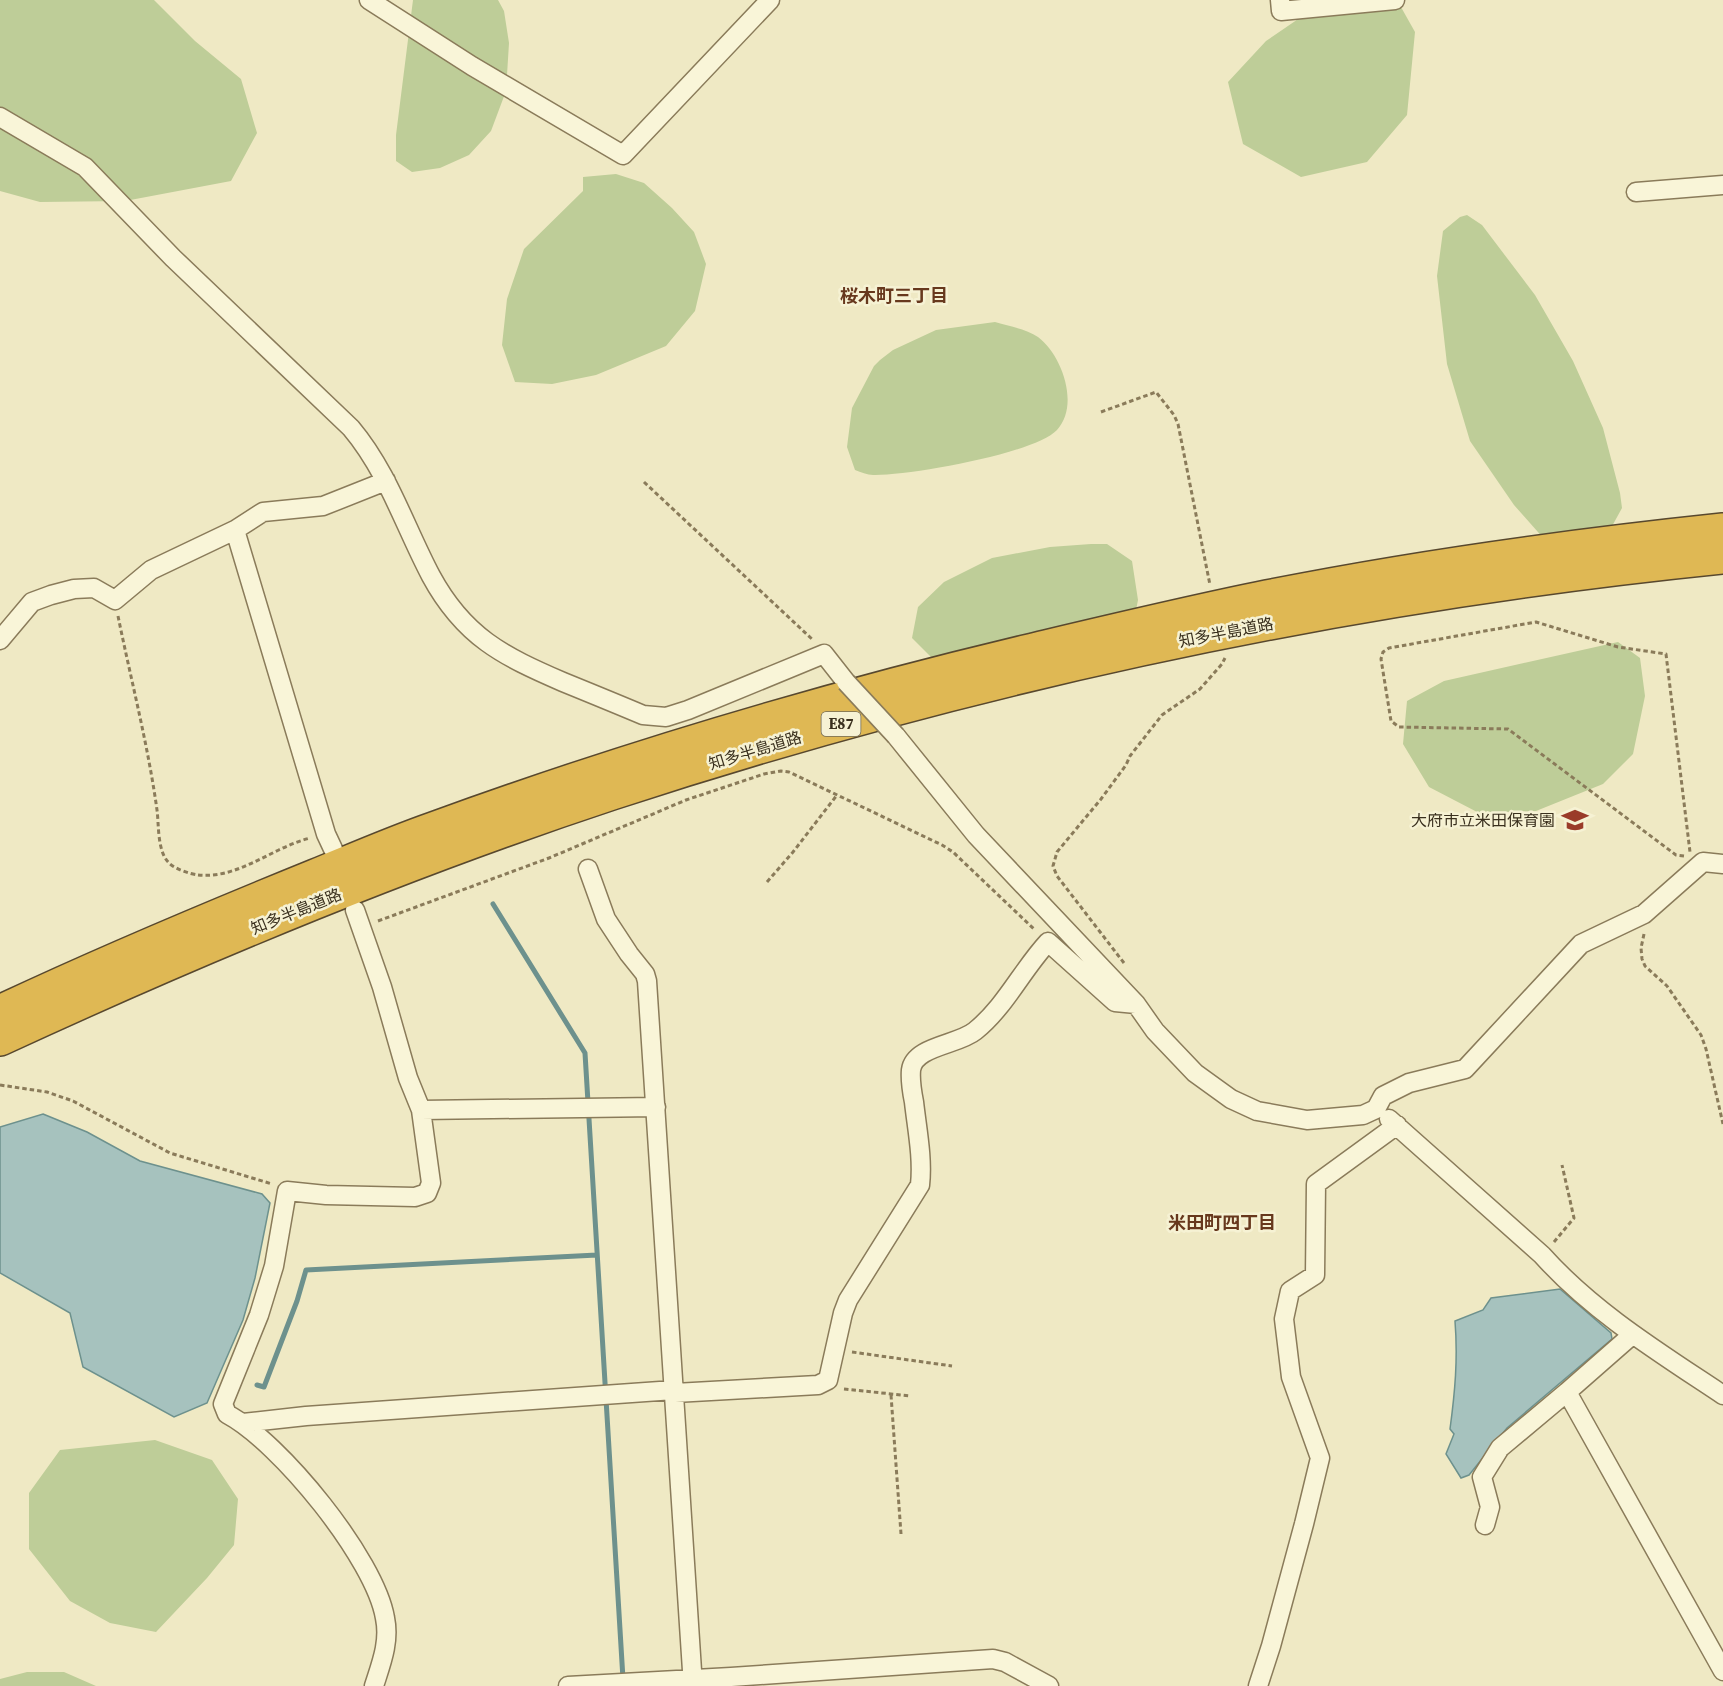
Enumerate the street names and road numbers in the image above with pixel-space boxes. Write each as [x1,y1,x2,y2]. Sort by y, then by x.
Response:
street label: 知多半島道路 [1177,612,1275,652]
road number: E87 [822,712,860,736]
street label: 知多半島道路 [706,725,804,775]
street label: 知多半島道路 [247,883,345,939]

